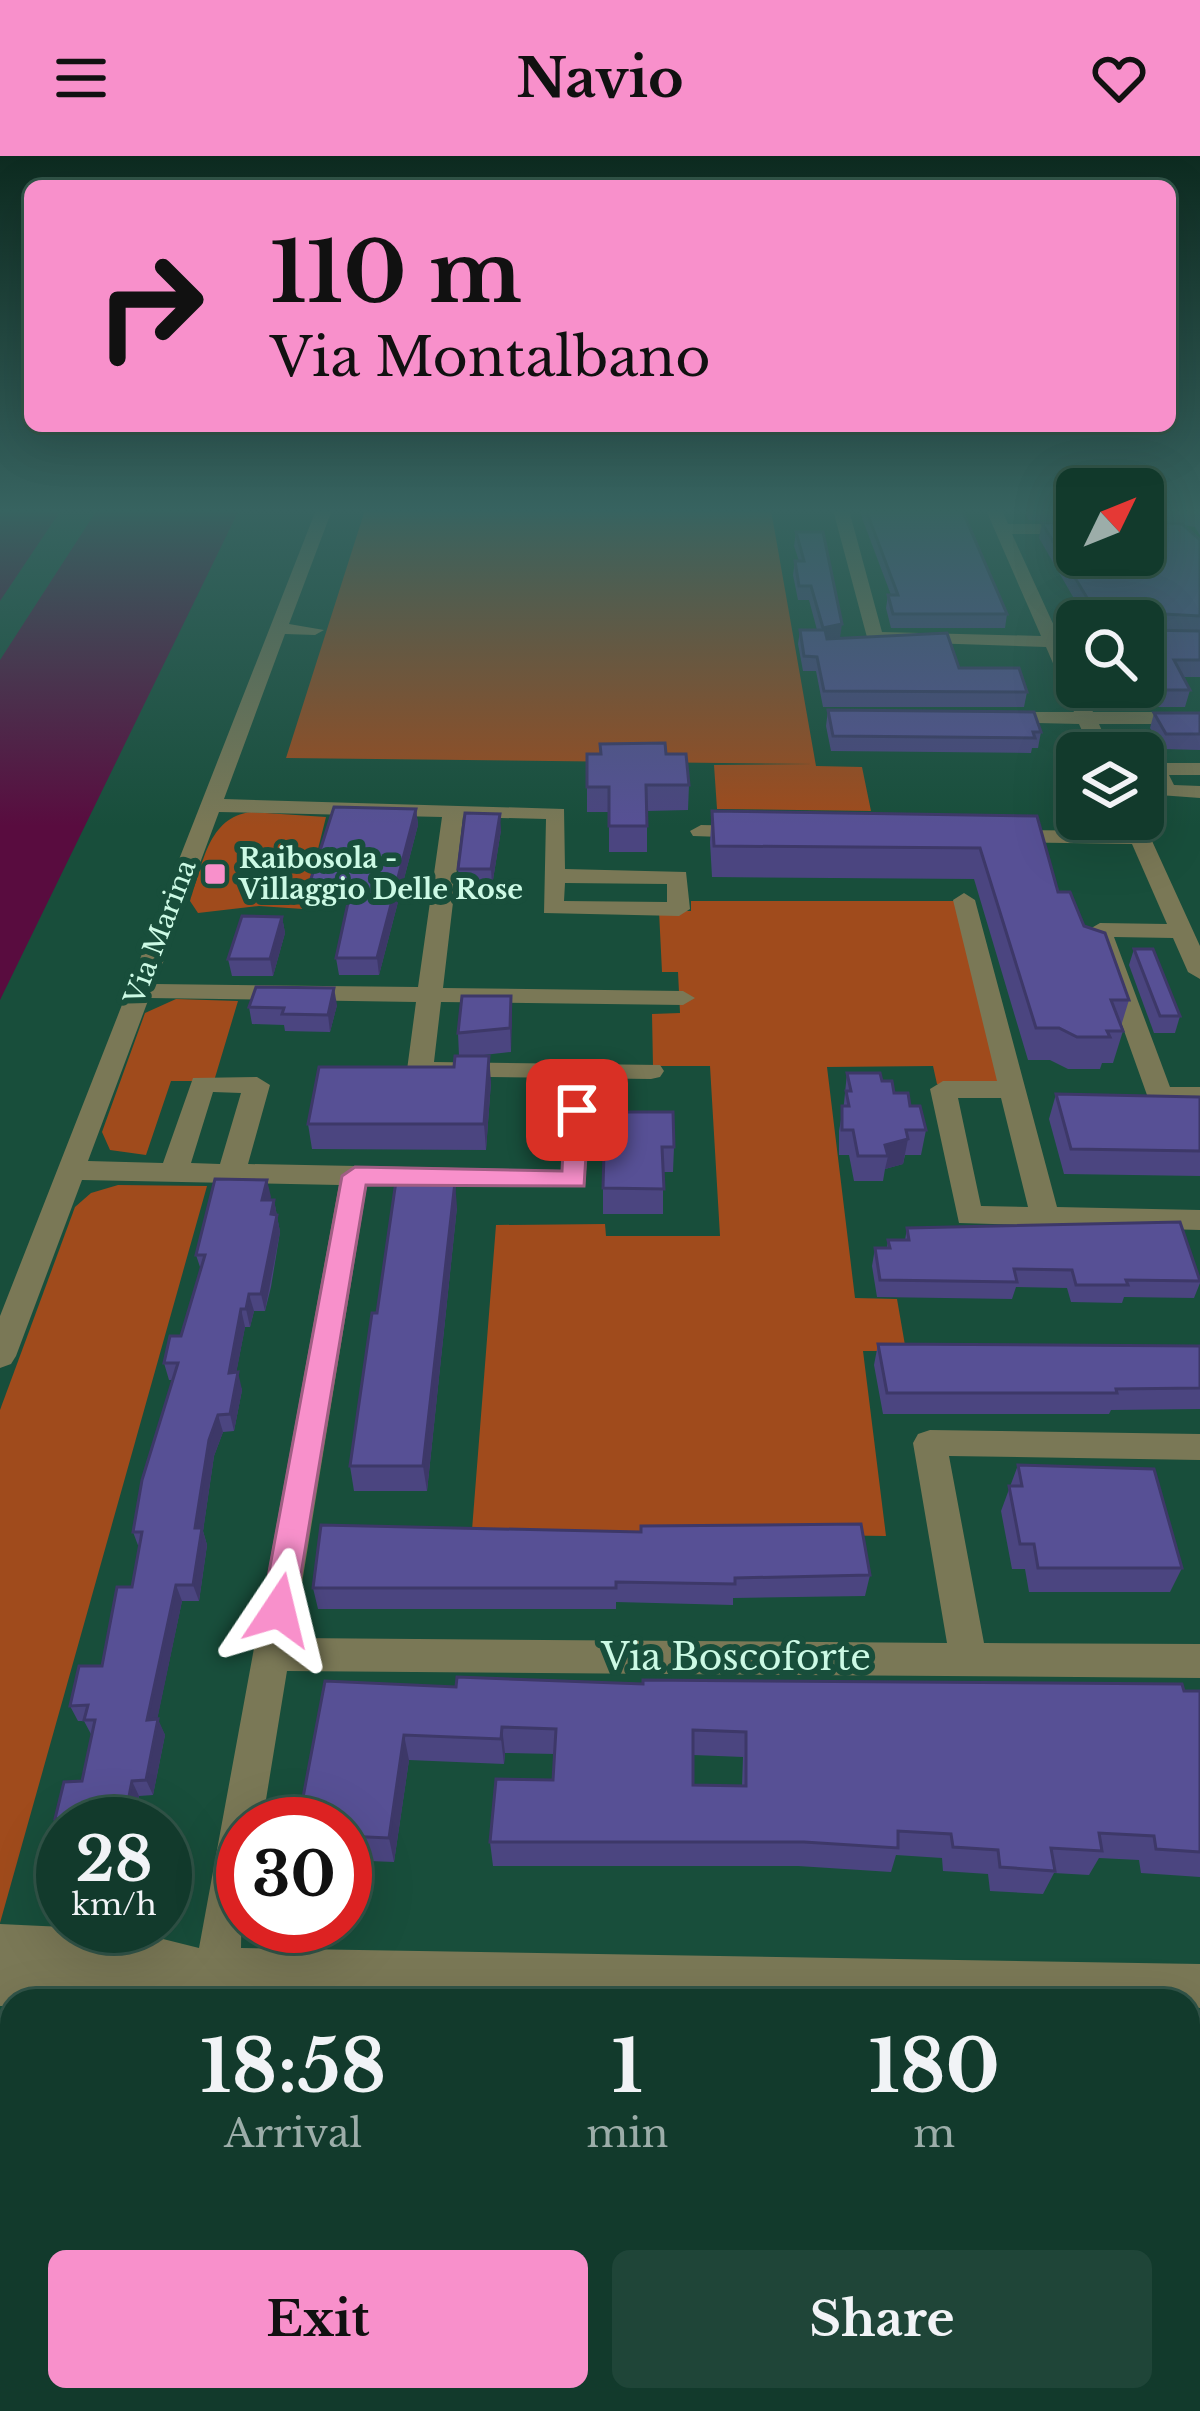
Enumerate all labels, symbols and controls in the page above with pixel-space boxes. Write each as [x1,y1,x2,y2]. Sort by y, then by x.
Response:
icon: menu [48,45,114,111]
text: Navio [516,45,684,112]
icon: heart [1086,45,1152,111]
text: 110 m [270,221,522,325]
icon: right [72,228,228,384]
text: Via Montalbano [270,324,711,391]
north arrow [1056,468,1164,576]
map controls [1056,468,1164,840]
button: search [1056,600,1164,708]
button: layers [1056,732,1164,840]
place label: Raibosola - Villaggio Delle Rose [238,842,523,906]
street label: Via Marina [117,855,203,1010]
marker: Raibosola - Villaggio Delle Rose [202,861,228,887]
pin [526,1059,628,1161]
icon: arrive [544,1077,610,1143]
position arrow [216,1547,342,1673]
street label: Via Boscoforte [600,1635,871,1680]
speed limit sign: 30 [216,1797,372,1953]
text: 28 [75,1823,153,1897]
text: km/h [71,1886,157,1923]
text: 18:58 [200,2022,386,2111]
text: 1 [612,2022,643,2111]
text: 180 [868,2022,1000,2111]
text: Arrival [224,2109,362,2158]
text: min [586,2109,668,2158]
text: m [913,2109,955,2158]
button: Exit [48,2250,588,2388]
button: Share [612,2250,1152,2388]

